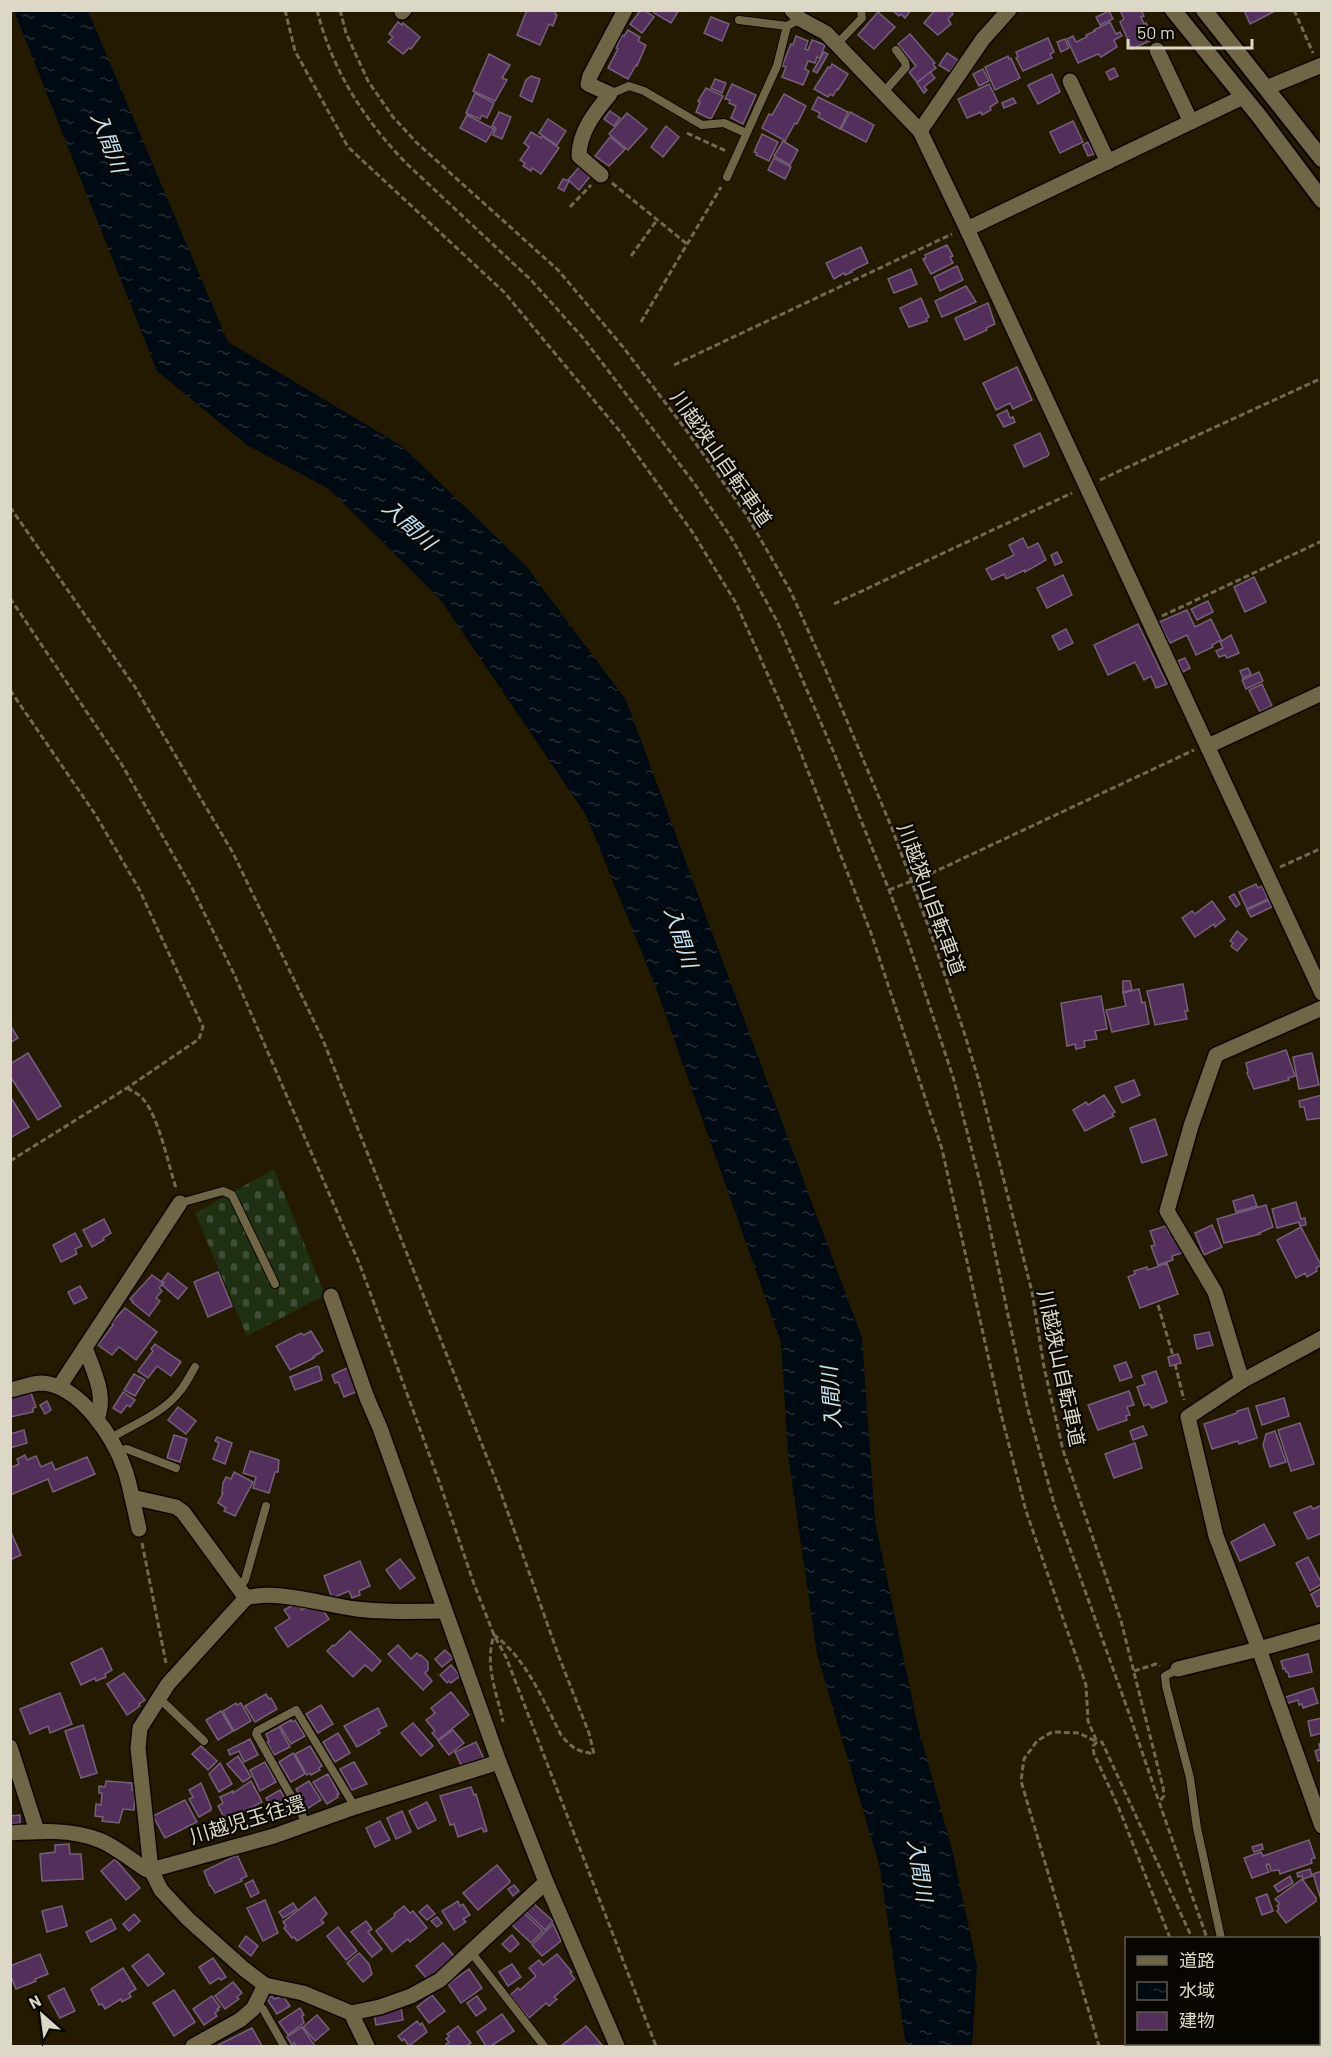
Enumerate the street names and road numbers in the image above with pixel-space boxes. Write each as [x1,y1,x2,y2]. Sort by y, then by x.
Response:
street label: 川越狭山自転車道 [666,386,778,530]
street label: 川越狭山自転車道 [893,820,971,978]
street label: 川越狭山自転車道 [1034,1287,1090,1449]
street label: 川越児玉往還 [186,1790,308,1848]

